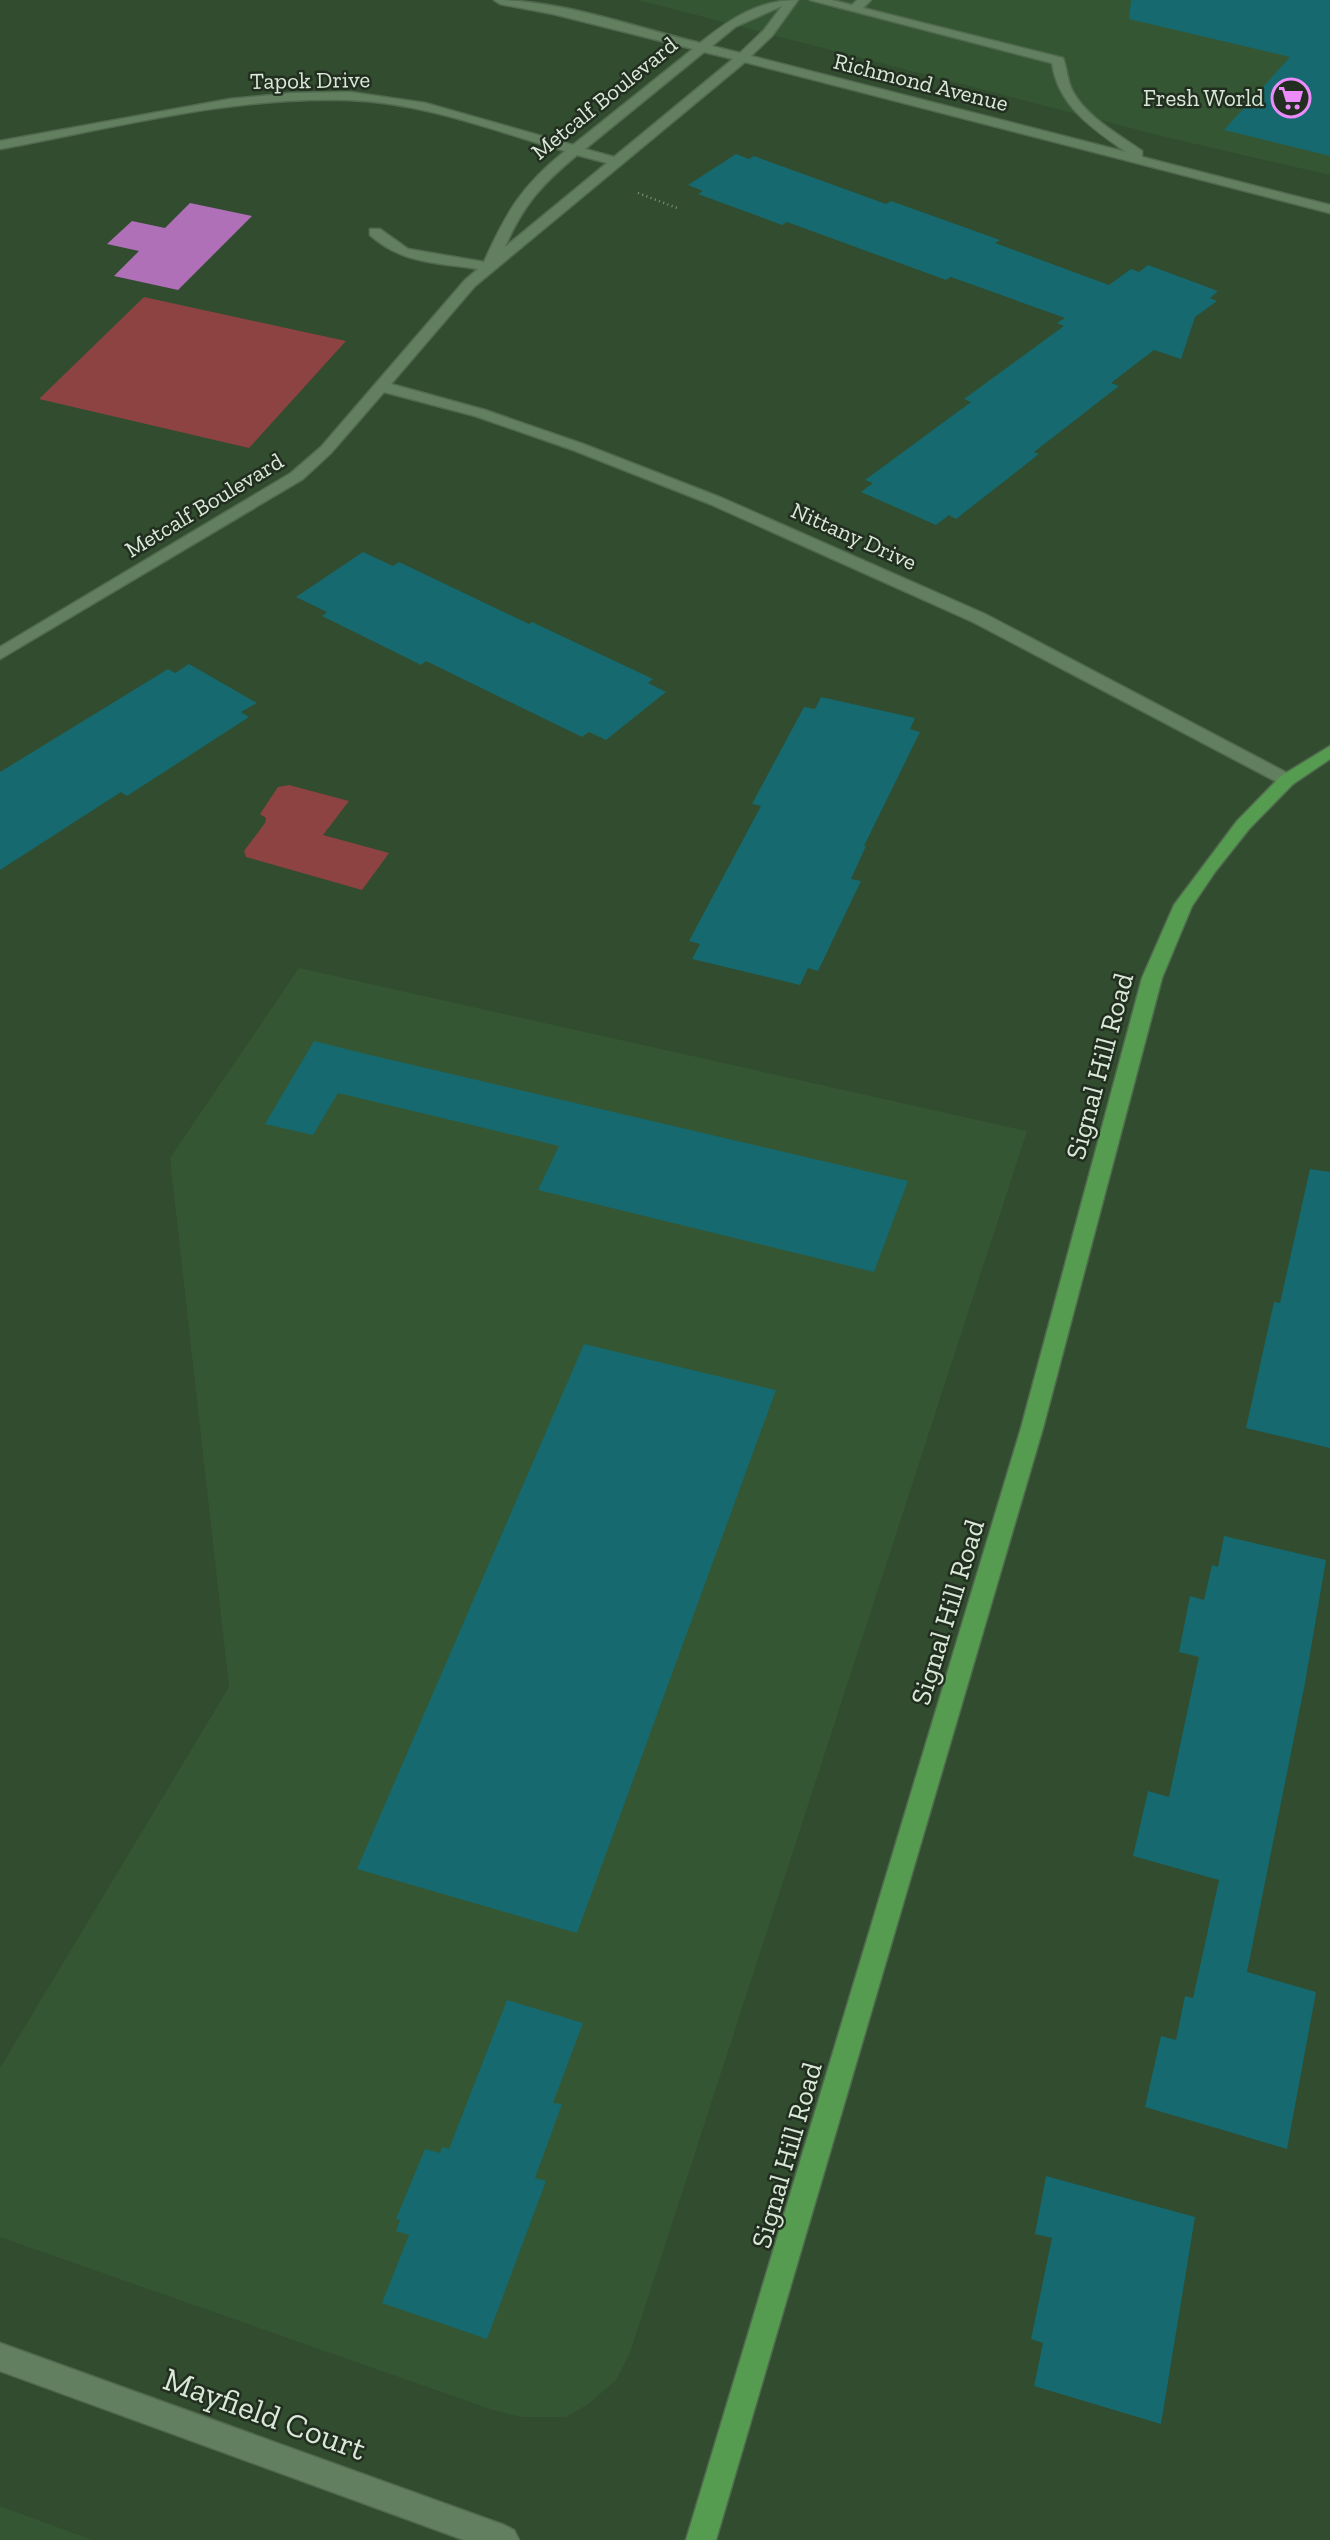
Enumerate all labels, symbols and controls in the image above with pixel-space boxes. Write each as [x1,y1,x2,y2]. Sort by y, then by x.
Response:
street label: Metcalf Boulevard [525,30,683,165]
street label: Richmond Avenue [831,47,1011,117]
street label: Tapok Drive [250,65,370,95]
supermarket icon: Fresh World [1270,77,1312,119]
place label: Fresh World [1143,84,1264,112]
street label: Metcalf Boulevard [120,447,289,563]
street label: Nittany Drive [787,496,921,576]
street label: Signal Hill Road [1059,969,1140,1163]
street label: Signal Hill Road [904,1516,991,1709]
street label: Signal Hill Road [744,2058,829,2252]
street label: Mayfield Court [158,2359,372,2468]

